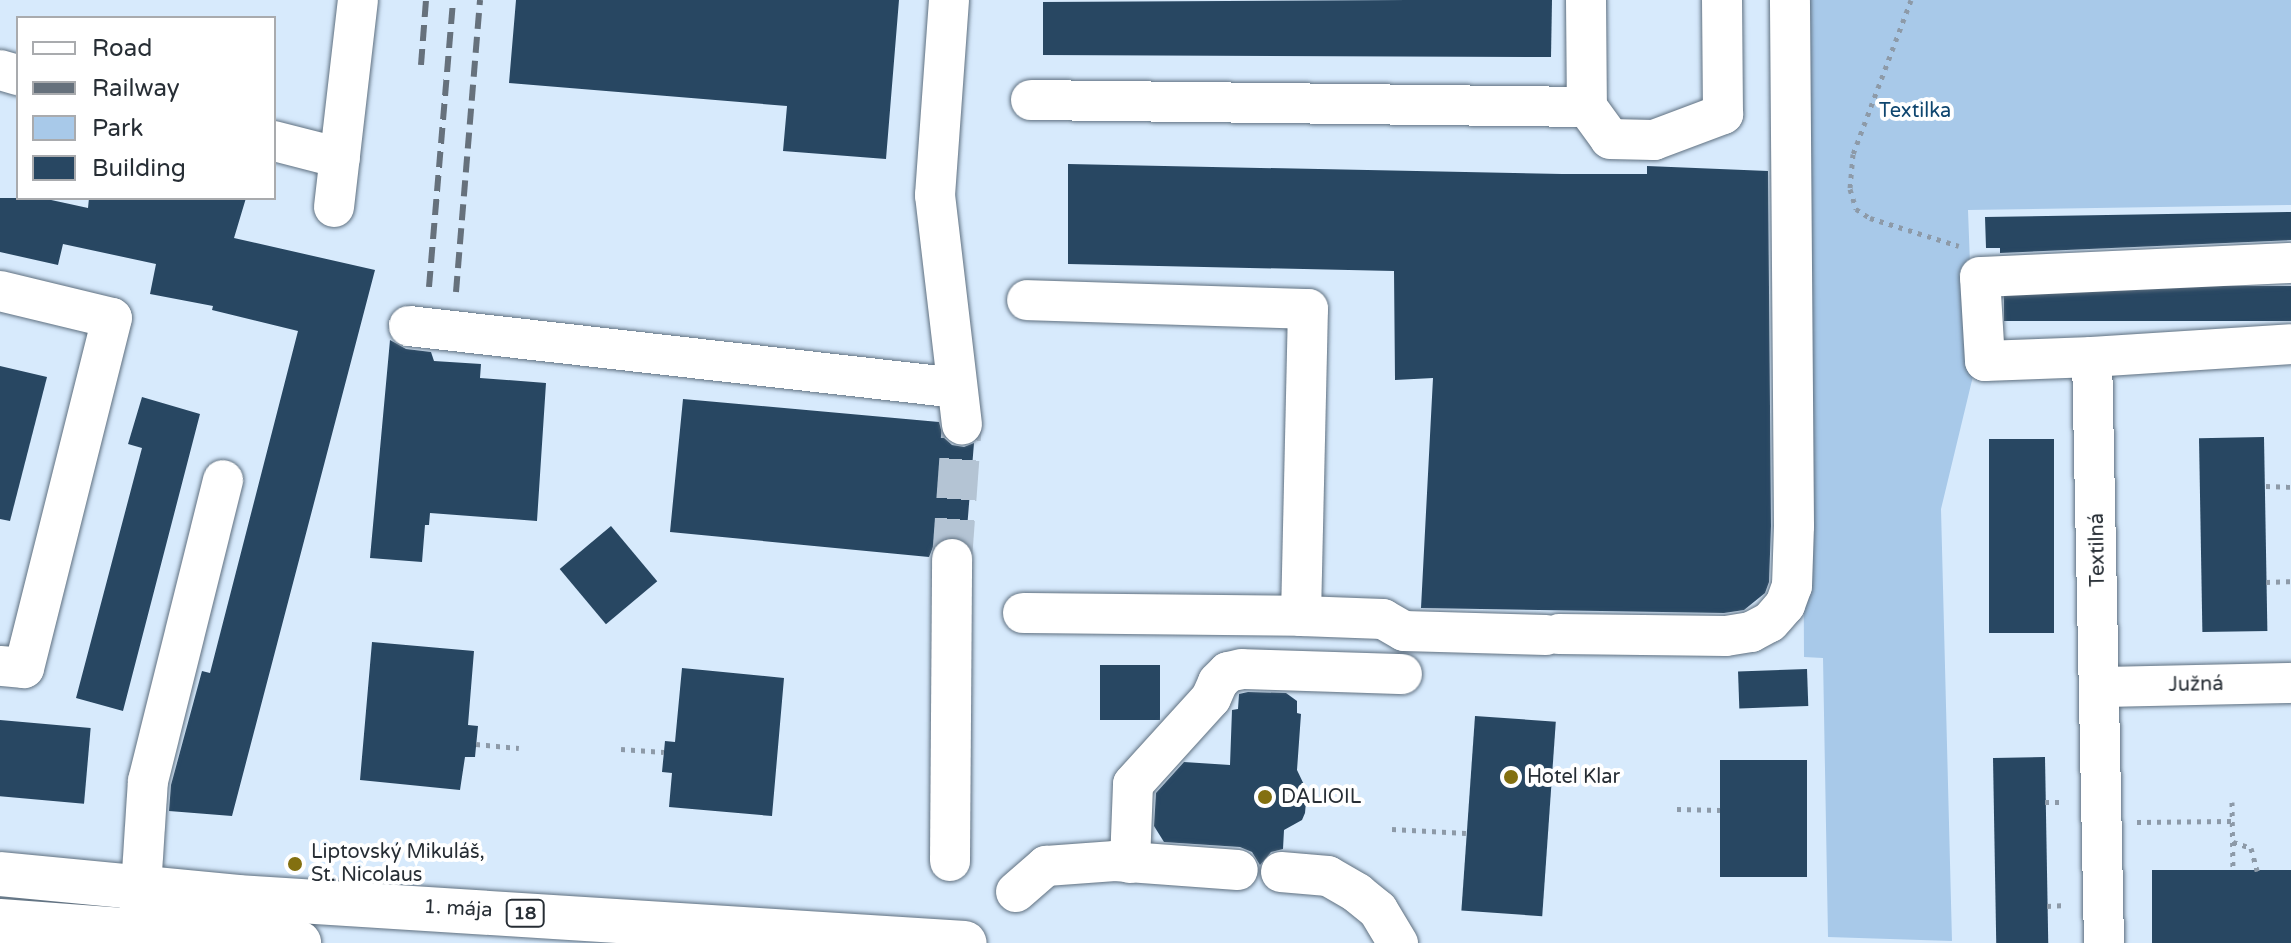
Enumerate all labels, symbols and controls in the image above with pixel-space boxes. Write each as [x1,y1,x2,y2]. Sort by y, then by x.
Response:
legend [16,16,276,200]
text: Road [92,34,152,63]
text: Railway [92,74,180,103]
park label: Textilka [1879,99,1951,123]
text: Park [92,114,143,143]
text: Building [92,154,186,183]
street label: Textilná [2085,513,2111,587]
street label: Južná [2168,673,2224,697]
place label: Hotel Klar [1527,765,1620,789]
marker: Hotel Klar [1502,768,1520,786]
place label: DALIOIL [1281,785,1361,809]
marker: DALIOIL [1256,788,1274,806]
place label: Liptovský Mikuláš, St. Nicolaus [311,840,485,887]
marker: Liptovský Mikuláš, St. Nicolaus [286,855,304,873]
street label: 1. mája [423,895,493,923]
road number: 18 [505,899,545,927]

